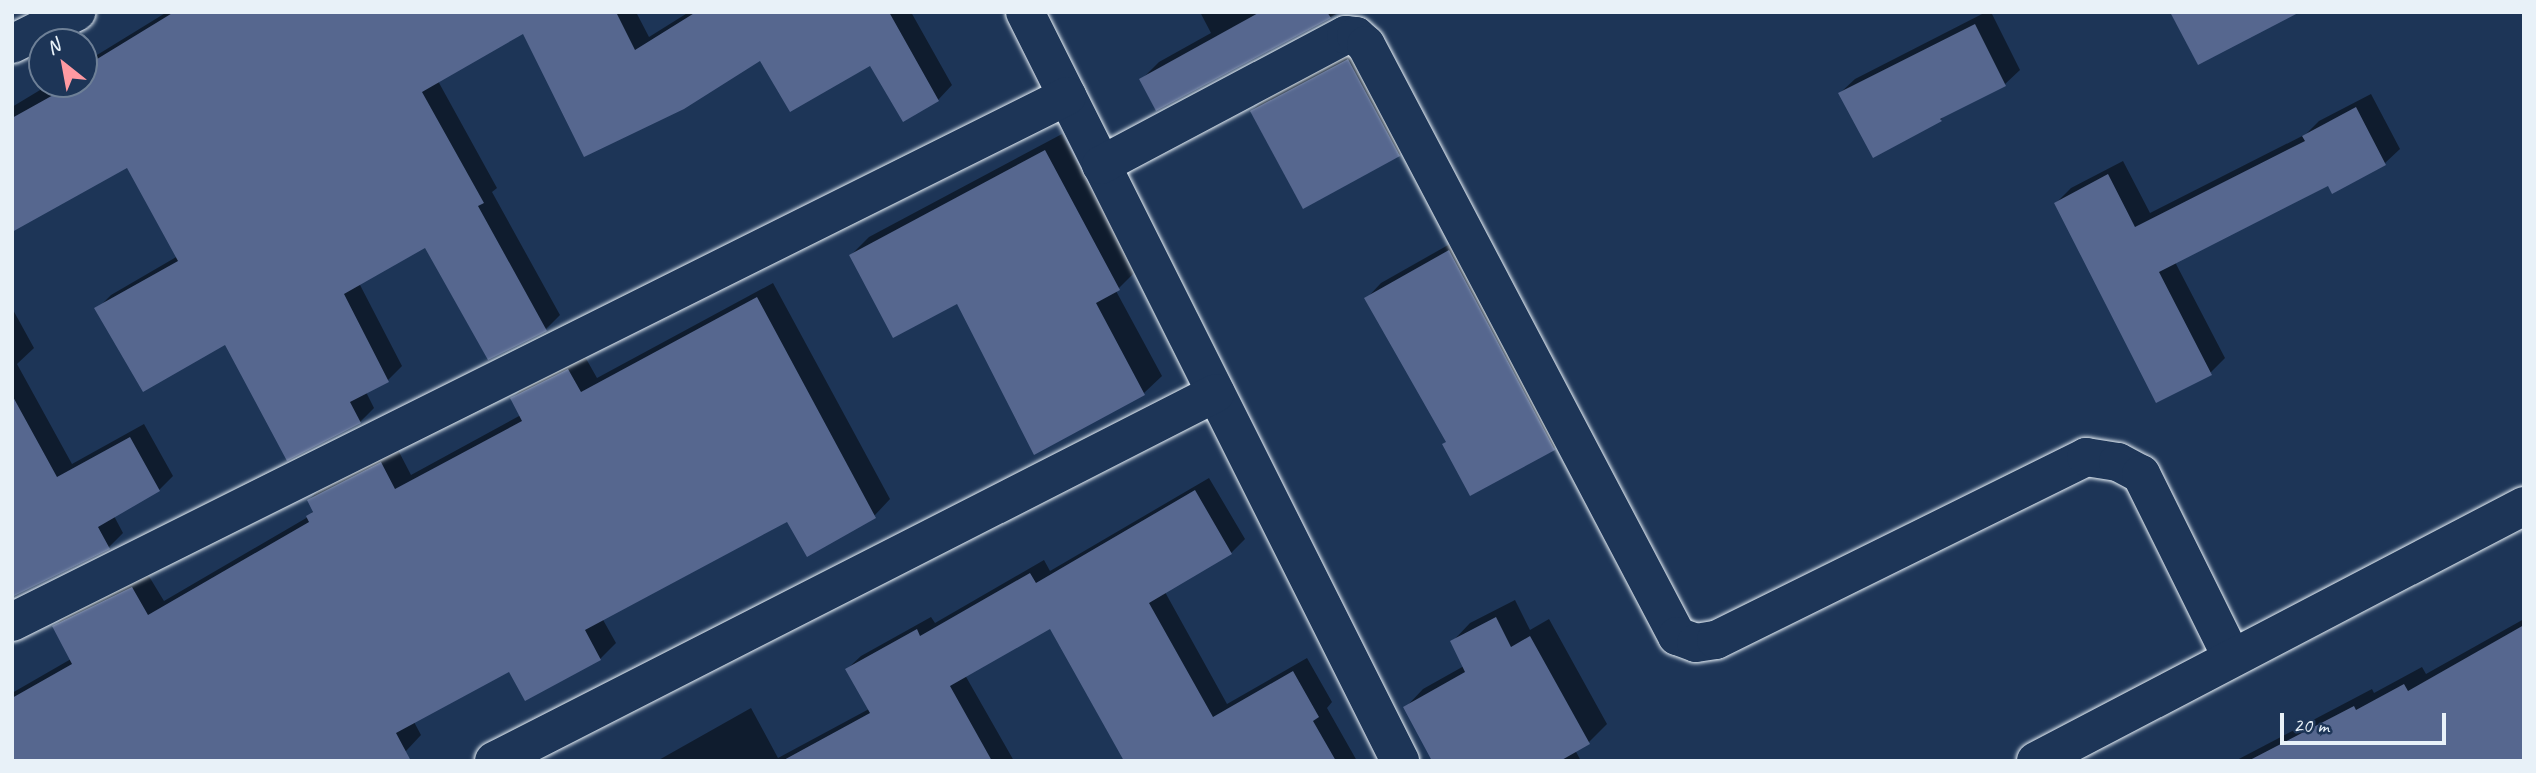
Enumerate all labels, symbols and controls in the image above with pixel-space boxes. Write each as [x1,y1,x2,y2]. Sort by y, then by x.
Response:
north arrow [28,28,98,98]
text: N [42,33,64,60]
scale bar [2284,700,2450,744]
text: 20 m [2293,712,2329,738]

